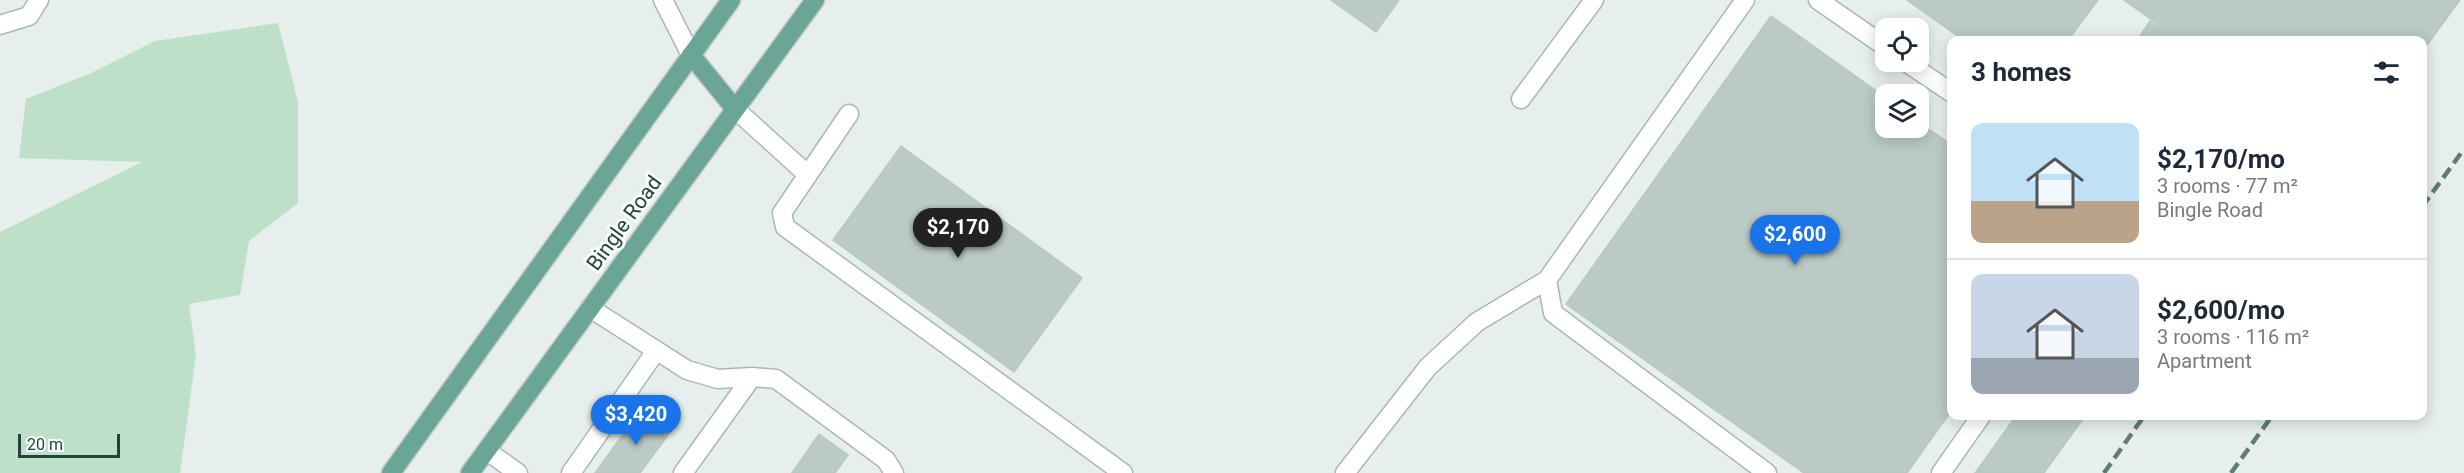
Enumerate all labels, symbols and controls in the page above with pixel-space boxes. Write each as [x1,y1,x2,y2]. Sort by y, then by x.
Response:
map controls [1875,18,1929,138]
button: locate [1875,18,1929,72]
icon: filters [2370,56,2403,89]
text: 3 homes [1971,57,2072,87]
button: layers [1875,84,1929,138]
text: $2,170/mo [2157,144,2285,174]
icon: home [2019,147,2091,219]
street label: Bingle Road [582,171,666,275]
text: 3 rooms · 77 m² [2157,174,2298,198]
text: Bingle Road [2157,198,2263,222]
pin: $2,170 [909,208,1007,259]
text: $2,170 [927,215,989,239]
pin: $2,600 [1746,215,1844,266]
text: $2,600 [1764,222,1826,246]
text: $2,600/mo [2157,295,2285,325]
icon: home [2019,298,2091,370]
text: 3 rooms · 116 m² [2157,325,2309,349]
text: Apartment [2157,349,2252,373]
pin: $3,420 [587,395,685,446]
text: $3,420 [605,402,667,426]
scale bar [18,431,120,458]
text: 20 m [27,435,63,454]

